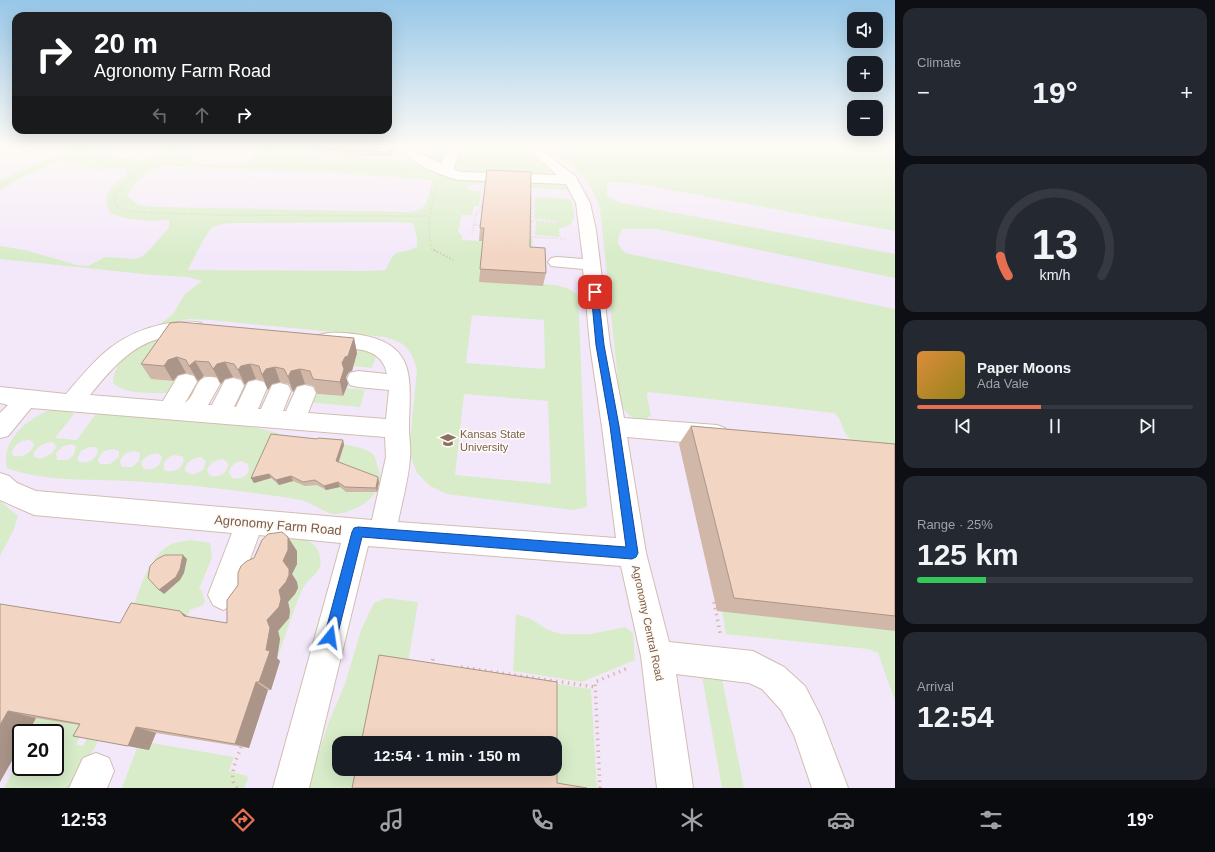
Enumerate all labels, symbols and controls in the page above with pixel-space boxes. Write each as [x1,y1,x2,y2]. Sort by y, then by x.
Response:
map controls [847,12,883,136]
button: sound [847,12,883,48]
icon: right [28,28,80,80]
text: 20 m [94,28,158,59]
text: Climate [917,55,961,70]
button: + [847,56,883,92]
text: Agronomy Farm Road [94,61,271,81]
text: 19° [1032,76,1078,109]
text: − [917,80,930,105]
text: + [1180,80,1193,105]
button: − [847,100,883,136]
icon: left [149,104,171,126]
icon: ahead [191,104,213,126]
icon: right [233,104,255,126]
text: 13 [1032,221,1078,268]
text: km/h [1040,267,1071,283]
pin [578,275,612,309]
icon: arrive [584,281,606,303]
text: Paper Moons [977,359,1071,376]
text: Ada Vale [977,376,1029,391]
icon: previous [952,415,974,437]
icon: pause [1044,415,1066,437]
icon: next [1136,415,1158,437]
place label: Kansas State University [460,428,525,453]
school or university icon: Kansas State University [439,431,457,449]
street label: Agronomy Farm Road [214,512,342,538]
text: Range · 25% [917,517,993,532]
text: 125 km [917,538,1019,571]
street label: Agronomy Central Road [630,564,666,682]
position arrow [309,616,351,658]
text: Arrival [917,679,954,694]
text: 12:54 [917,700,994,733]
speed limit sign: 20 [12,724,64,776]
text: 12:54 · 1 min · 150 m [374,747,520,764]
icon: directions [229,806,257,834]
icon: music [378,806,406,834]
icon: phone [528,806,556,834]
icon: climate [678,806,706,834]
icon: car [827,806,855,834]
icon: filters [977,806,1005,834]
text: 12:53 [61,810,107,830]
text: 19° [1127,810,1154,830]

